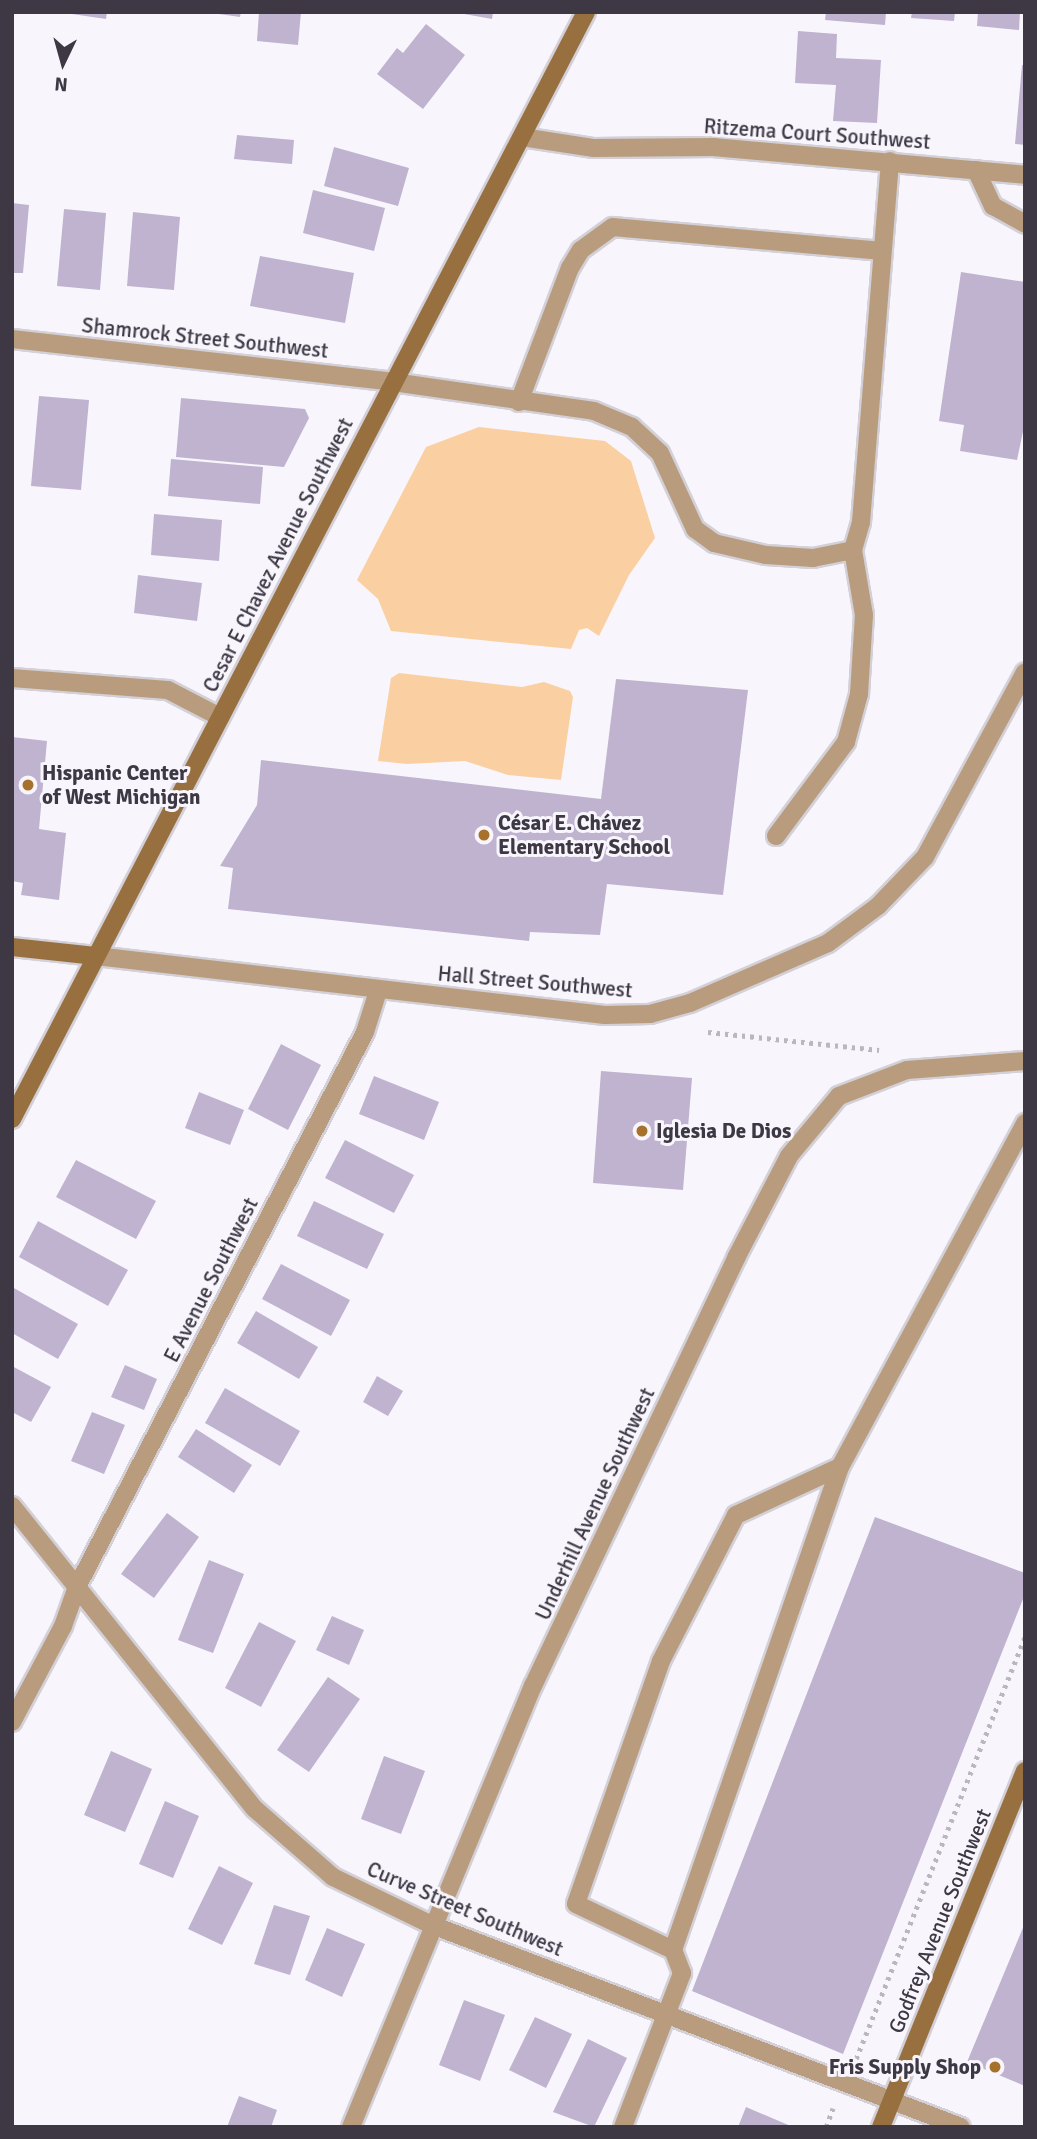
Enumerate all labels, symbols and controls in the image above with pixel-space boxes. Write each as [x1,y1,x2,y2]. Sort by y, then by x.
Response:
north arrow [28,28,98,98]
text: N [54,71,69,96]
street label: Ritzema Court Southwest [703,114,931,154]
street label: Shamrock Street Southwest [81,313,329,363]
street label: Cesar E Chavez Avenue Southwest [198,414,358,696]
place label: Hispanic Center of West Michigan [42,760,200,810]
marker: Hispanic Center of West Michigan [20,777,36,793]
place label: César E. Chávez Elementary School [498,810,670,860]
marker: César E. Chávez Elementary School [476,827,492,843]
street label: Hall Street Southwest [437,961,633,1003]
place label: Iglesia De Dios [656,1118,791,1144]
marker: Iglesia De Dios [634,1123,650,1139]
street label: E Avenue Southwest [159,1194,263,1366]
street label: Underhill Avenue Southwest [530,1384,660,1624]
street label: Godfrey Avenue Southwest [883,1805,997,2037]
street label: Curve Street Southwest [363,1856,567,1962]
place label: Fris Supply Shop [829,2054,981,2080]
marker: Fris Supply Shop [987,2059,1003,2075]

